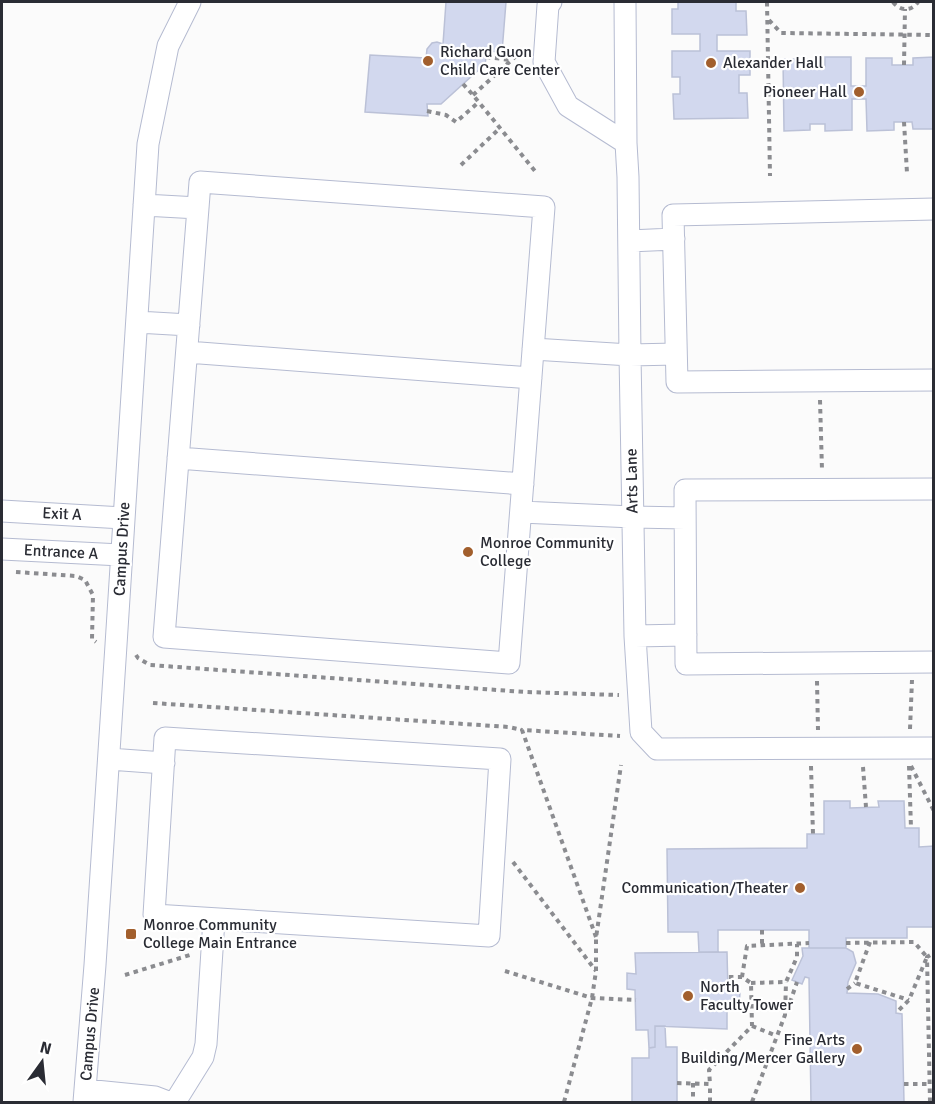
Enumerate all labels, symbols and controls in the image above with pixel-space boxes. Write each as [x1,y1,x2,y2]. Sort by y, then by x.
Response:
place label: Richard Guon Child Care Center [440,42,560,80]
place label: Alexander Hall [723,53,824,73]
marker: Richard Guon Child Care Center [421,54,435,68]
marker: Alexander Hall [704,56,718,70]
place label: Pioneer Hall [763,82,847,102]
marker: Pioneer Hall [852,85,866,99]
street label: Arts Lane [621,448,643,514]
street label: Campus Drive [110,502,134,596]
street label: Exit A [42,503,83,525]
place label: Monroe Community College [480,533,614,571]
street label: Entrance A [23,540,99,564]
marker: Monroe Community College [461,545,475,559]
place label: Communication/Theater [621,878,788,898]
marker: Communication/Theater [793,881,807,895]
place label: Monroe Community College Main Entrance [143,915,297,953]
marker: Monroe Community College Main Entrance [124,927,138,941]
place label: North Faculty Tower [700,977,793,1015]
street label: Campus Drive [76,986,104,1082]
marker: North Faculty Tower [681,989,695,1003]
place label: Fine Arts Building/Mercer Gallery [681,1030,846,1068]
north arrow [12,1032,72,1092]
text: N [38,1037,54,1060]
marker: Fine Arts Building/Mercer Gallery [850,1042,864,1056]

